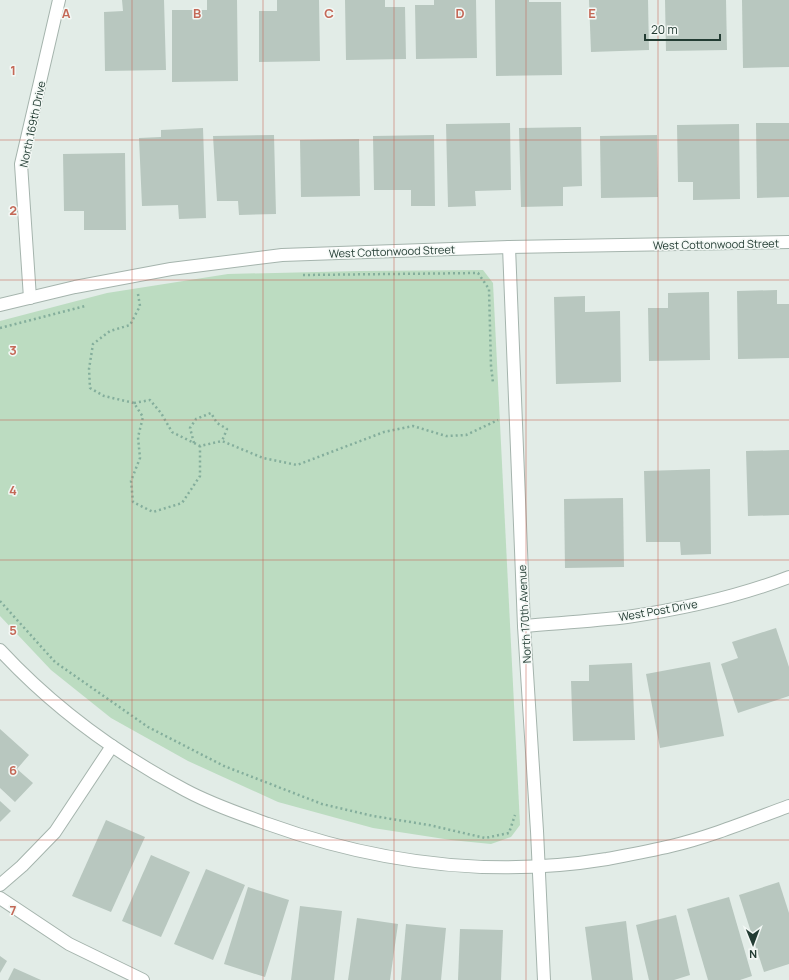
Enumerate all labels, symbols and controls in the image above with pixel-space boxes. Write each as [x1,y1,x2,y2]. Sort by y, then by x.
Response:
text: A [62,4,71,22]
text: B [193,4,201,22]
text: C [324,4,334,22]
text: D [455,4,465,22]
text: E [588,4,596,22]
scale bar [645,16,720,42]
text: 20 m [651,21,678,38]
text: 1 [10,61,16,79]
street label: North 169th Drive [16,79,49,169]
text: 2 [9,201,17,219]
street label: West Cottonwood Street [653,235,779,253]
street label: West Cottonwood Street [329,241,455,261]
text: 3 [9,341,17,359]
text: 4 [9,481,17,499]
street label: North 170th Avenue [514,564,534,664]
street label: West Post Drive [617,596,699,624]
text: 5 [9,621,17,639]
text: 6 [9,761,17,779]
text: 7 [10,901,17,919]
north arrow [733,924,773,964]
text: N [749,947,757,962]

